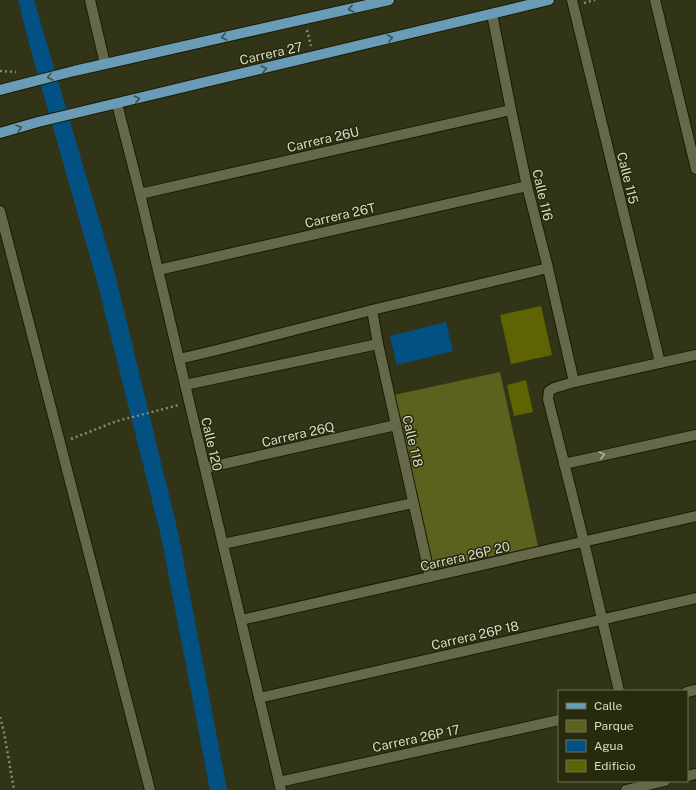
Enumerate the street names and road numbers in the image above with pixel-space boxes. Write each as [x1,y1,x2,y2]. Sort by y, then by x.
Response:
street label: Carrera 27 [238,39,304,68]
street label: Carrera 26U [286,124,361,155]
street label: Calle 115 [614,151,641,206]
street label: Calle 116 [529,168,556,222]
street label: Carrera 26T [303,200,377,231]
street label: Calle 118 [399,414,426,469]
street label: Calle 120 [198,416,225,473]
street label: Carrera 26Q [260,419,336,450]
street label: Carrera 26P 20 [419,539,511,574]
street label: Carrera 26P 18 [430,618,520,653]
street label: Carrera 26P 17 [371,722,461,755]

